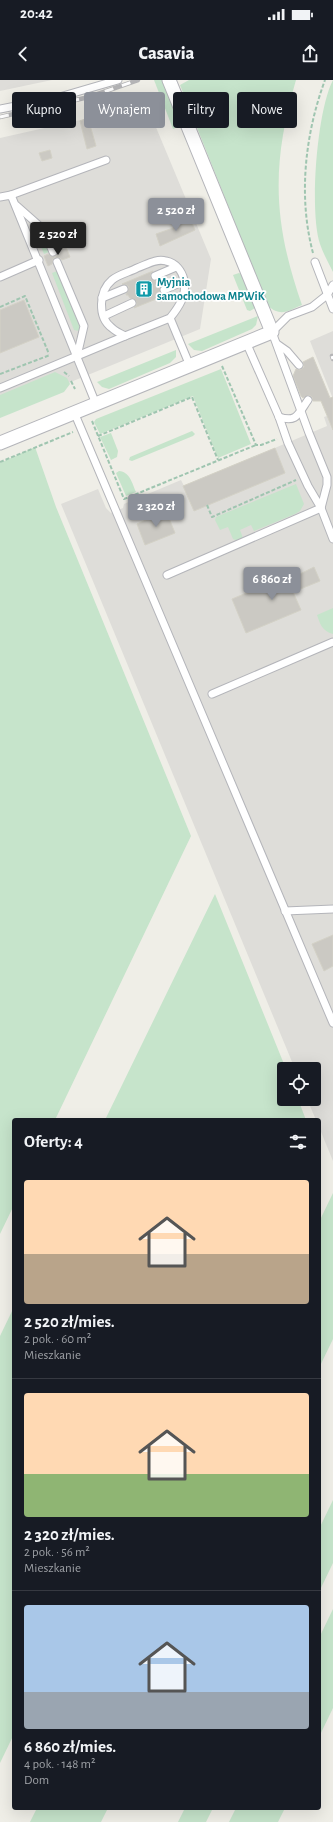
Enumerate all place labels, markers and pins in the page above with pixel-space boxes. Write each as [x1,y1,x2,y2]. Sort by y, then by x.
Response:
pin: 2 520 zł [135,198,217,232]
pin: 2 520 zł [17,222,99,256]
place label: Myjnia samochodowa MPWiK [157,276,266,302]
building icon: Myjnia samochodowa MPWiK [134,279,154,299]
pin: 2 320 zł [115,494,197,528]
pin: 6 860 zł [231,567,313,601]

